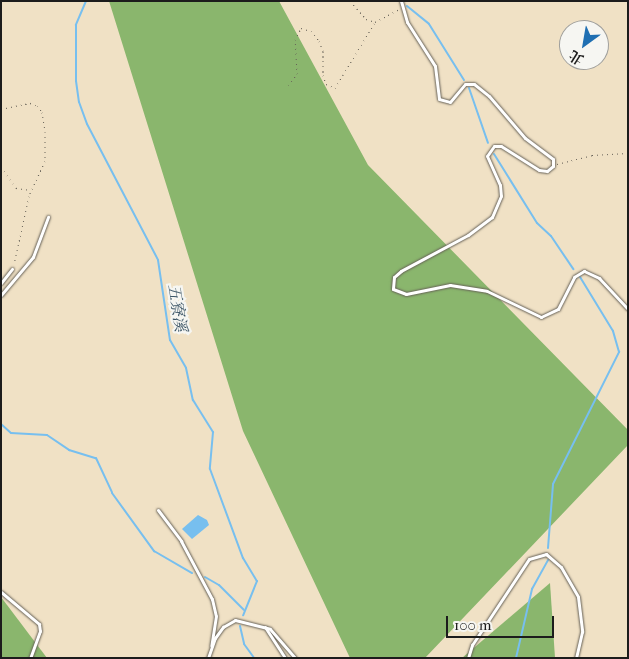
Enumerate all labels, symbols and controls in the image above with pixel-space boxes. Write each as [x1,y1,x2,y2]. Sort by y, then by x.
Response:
north arrow [559,20,609,70]
text: 北 [566,46,587,68]
water label: 五寮溪 [164,283,190,333]
scale bar [449,606,556,638]
text: 100 m [454,616,492,634]

